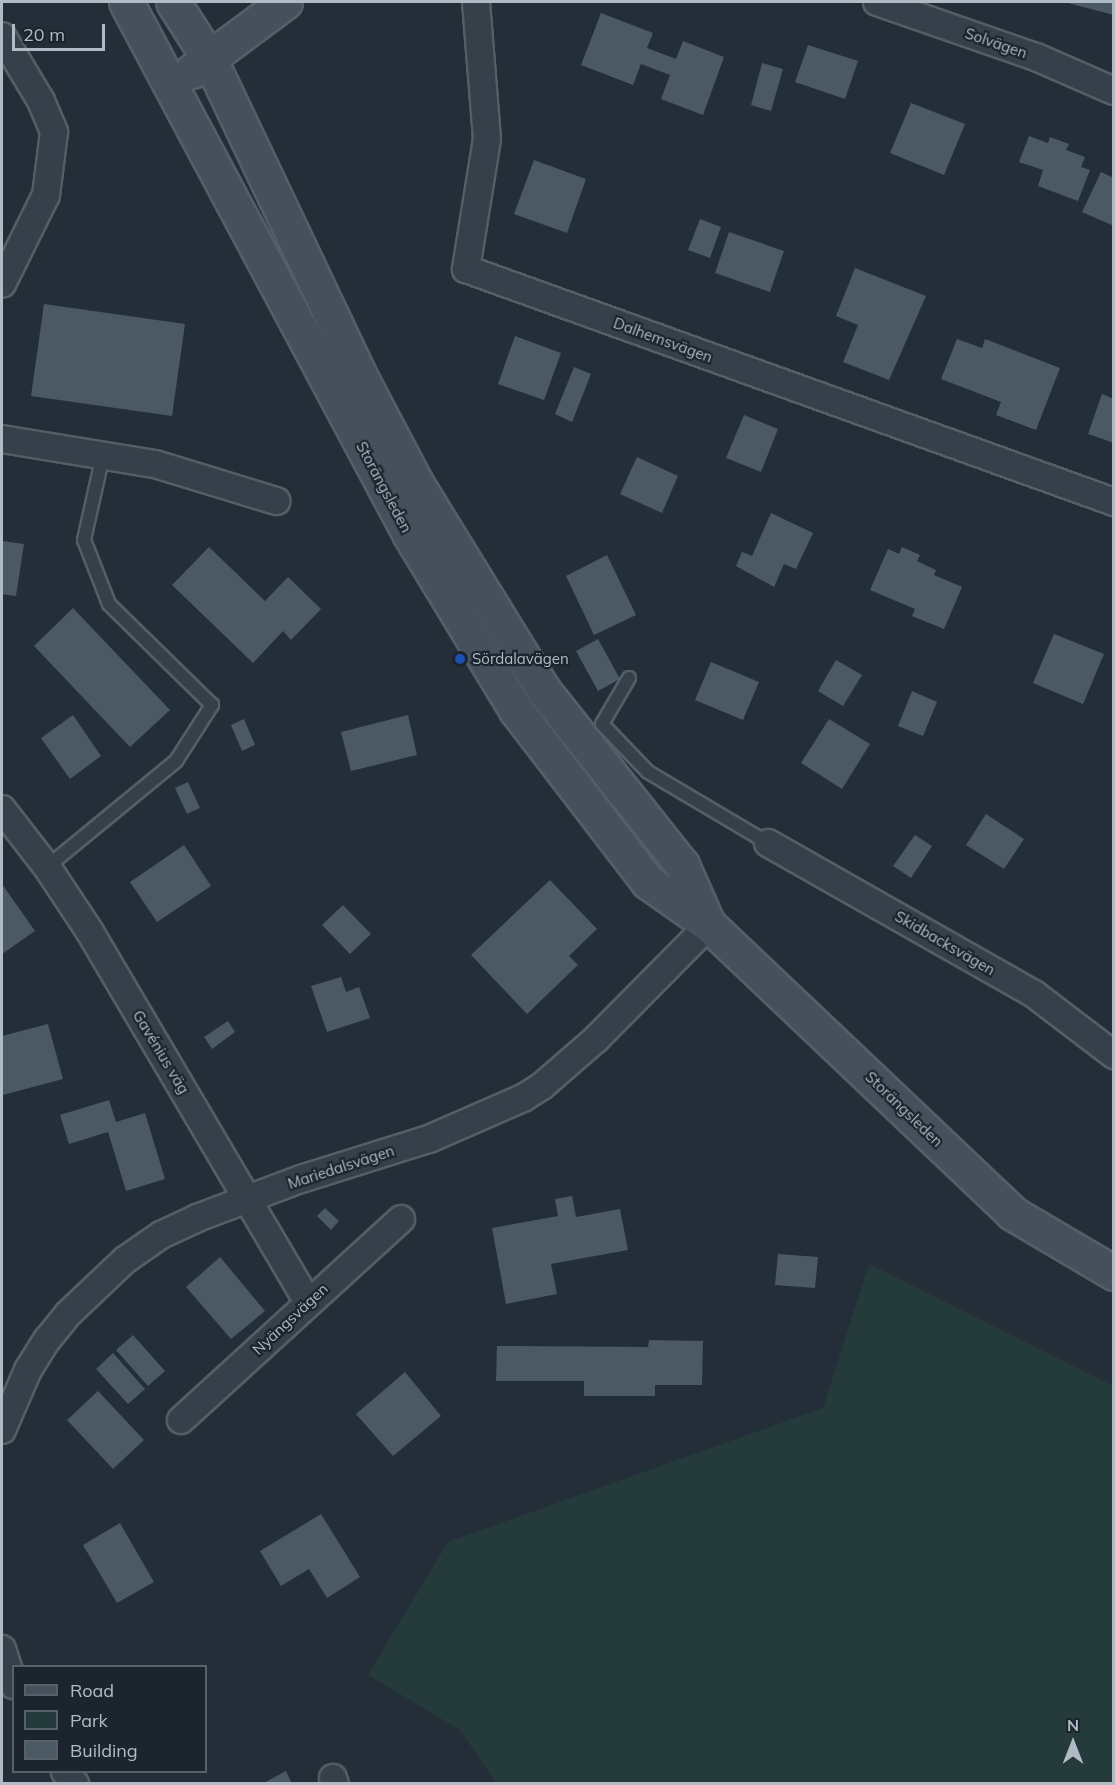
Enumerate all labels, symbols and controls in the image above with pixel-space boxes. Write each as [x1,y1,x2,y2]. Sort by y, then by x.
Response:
scale bar [15,12,108,50]
text: 20 m [23,23,65,46]
street label: Solvägen [963,24,1029,62]
street label: Dalhemsvägen [611,314,715,366]
street label: Storängsleden [352,438,416,536]
place label: Sördalavägen [472,650,569,668]
marker: Sördalavägen [453,652,467,666]
street label: Skidbacksvägen [892,907,998,979]
street label: Gavénius väg [129,1007,193,1097]
street label: Storängsleden [862,1068,946,1150]
street label: Mariedalsvägen [285,1141,397,1193]
street label: Nyängsvägen [249,1280,331,1358]
legend [12,1665,207,1773]
text: Road [70,1679,114,1702]
text: Park [70,1709,108,1732]
north arrow [1043,1713,1103,1773]
text: N [1067,1715,1079,1735]
text: Building [70,1739,138,1762]

